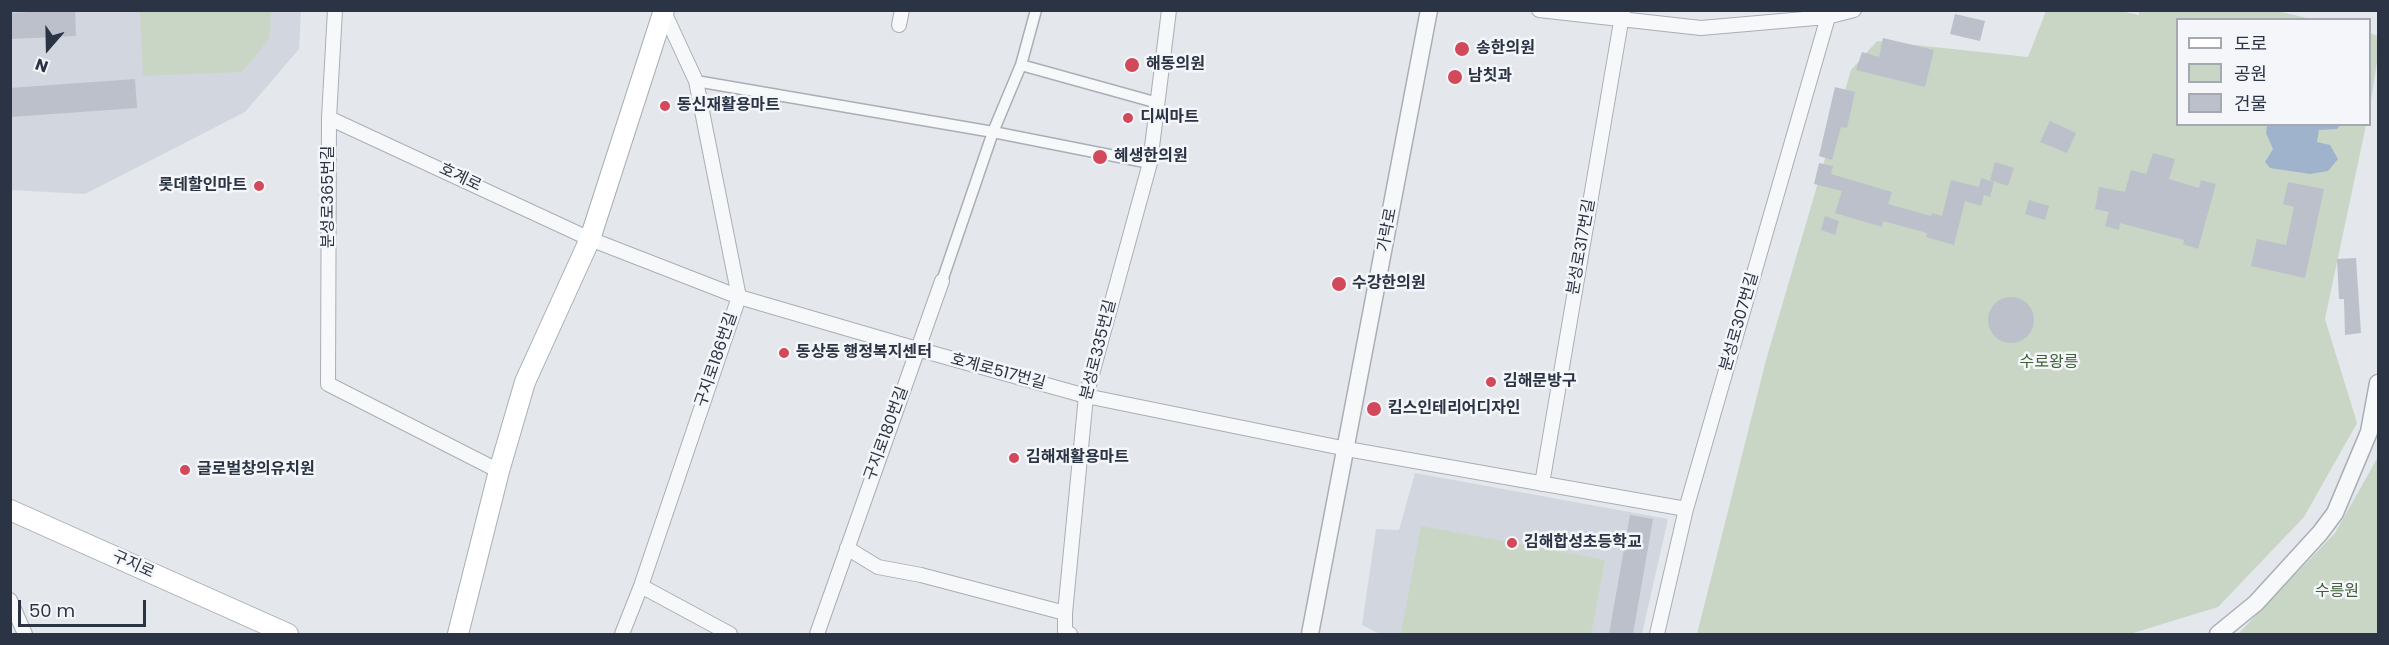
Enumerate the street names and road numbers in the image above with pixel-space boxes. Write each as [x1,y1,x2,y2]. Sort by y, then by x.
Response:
street label: 분성로365번길 [319,145,339,249]
street label: 호계로 [436,160,484,196]
street label: 분성로317번길 [1564,198,1600,296]
street label: 가락로 [1374,206,1402,254]
street label: 분성로307번길 [1717,270,1763,374]
street label: 분성로335번길 [1077,298,1121,402]
street label: 구지로186번길 [692,310,742,410]
street label: 호계로517번길 [948,350,1048,394]
street label: 구지로180번길 [861,384,913,484]
street label: 구지로 [109,547,157,583]

